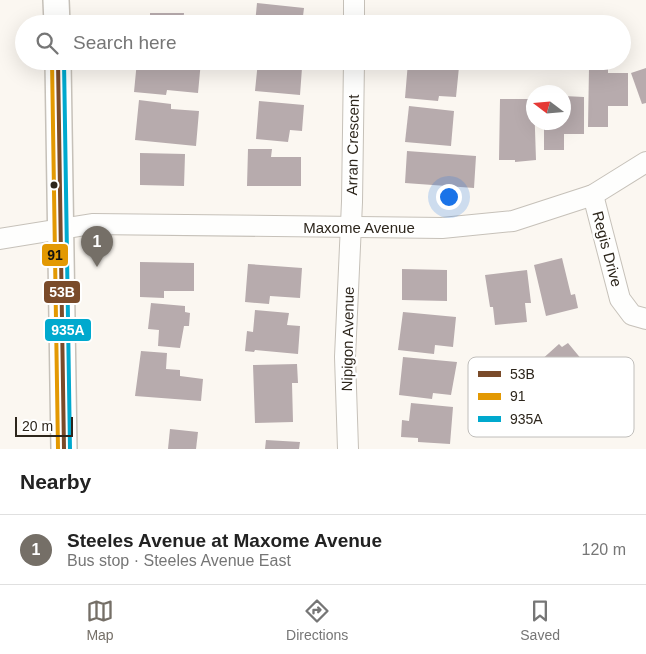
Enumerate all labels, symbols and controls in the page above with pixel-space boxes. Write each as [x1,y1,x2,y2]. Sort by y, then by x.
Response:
search box [15,15,631,70]
icon: search [33,29,61,57]
text: Search here [73,32,177,53]
north arrow [526,85,571,130]
street label: Arran Crescent [343,94,362,196]
unlabelled marker [49,180,59,190]
your location [436,184,462,210]
street label: Regis Drive [589,209,626,289]
street label: Maxome Avenue [303,219,415,236]
pin: 1 [81,226,113,267]
line badge: 91 [41,243,69,267]
text: 91 [47,247,63,263]
line badge: 53B [43,280,81,304]
text: 53B [49,284,75,300]
street label: Nipigon Avenue [338,286,357,392]
line badge: 935A [44,318,92,342]
text: 935A [51,322,85,338]
legend [468,357,634,437]
text: 53B [510,366,535,382]
text: 91 [510,388,526,404]
text: 935A [510,411,543,427]
scale bar [15,414,72,437]
text: 20 m [22,418,53,434]
text: Nearby [20,470,91,493]
text: Steeles Avenue at Maxome Avenue [67,530,382,551]
text: 1 [32,541,40,558]
text: 120 m [582,541,626,558]
text: Bus stop · Steeles Avenue East [67,552,291,569]
tab: Map [86,597,114,643]
tab: Directions [286,597,348,643]
tab: Saved [520,597,560,643]

